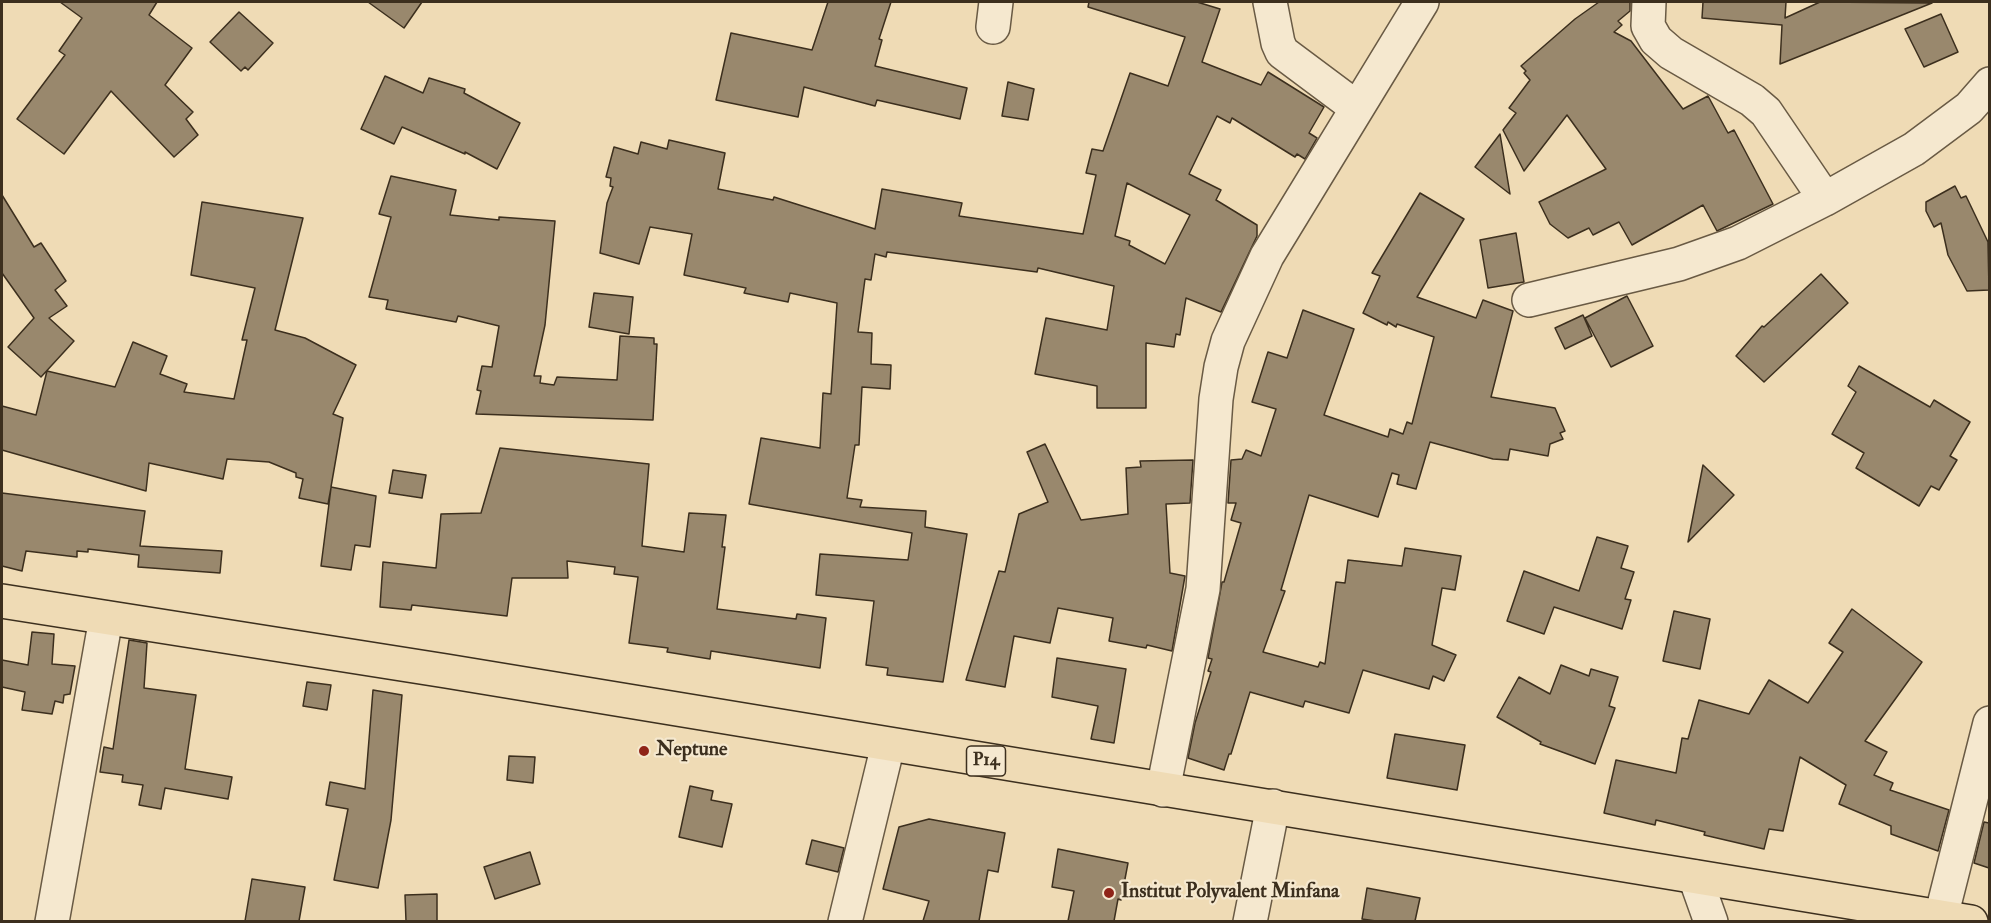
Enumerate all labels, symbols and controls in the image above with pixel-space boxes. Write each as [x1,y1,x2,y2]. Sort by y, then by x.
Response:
place label: Neptune [656,739,727,763]
marker: Neptune [637,744,651,758]
road number: P14 [966,746,1006,776]
place label: Institut Polyvalent Minfana [1121,881,1339,905]
marker: Institut Polyvalent Minfana [1102,886,1116,900]

